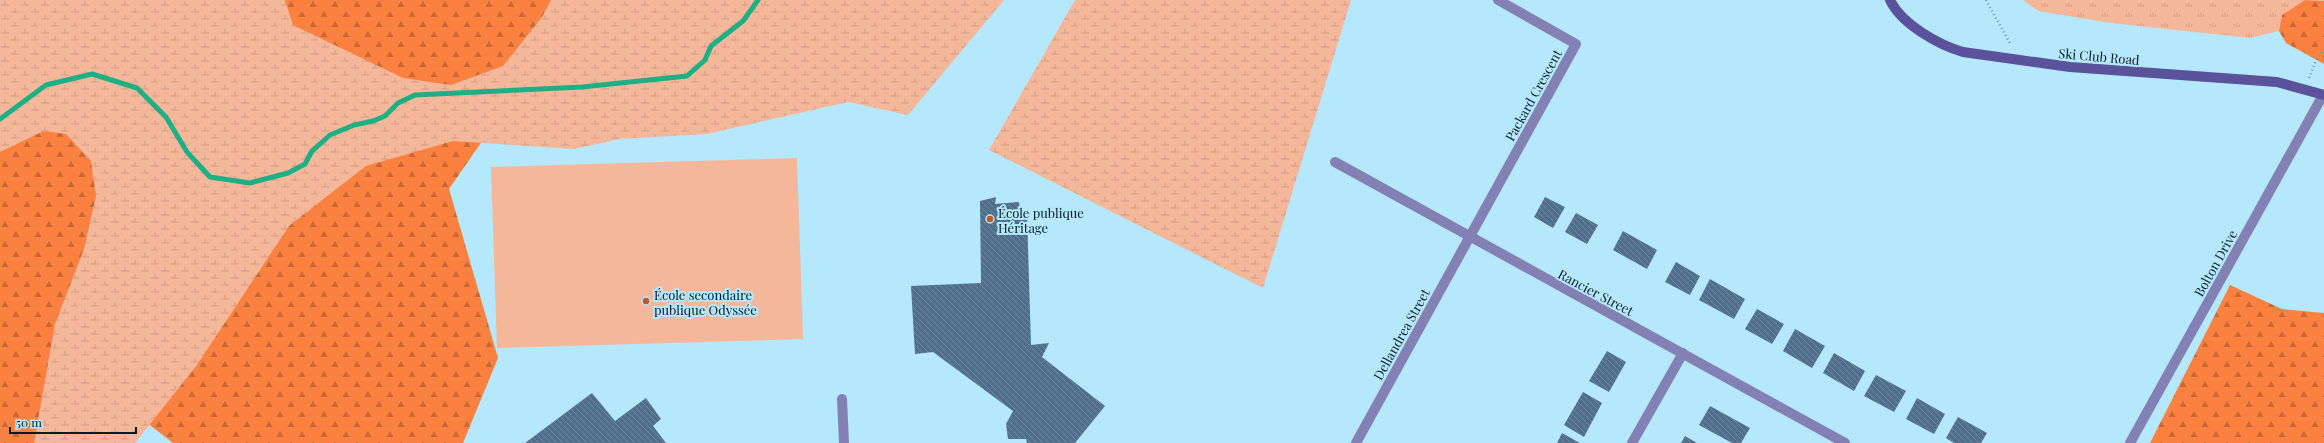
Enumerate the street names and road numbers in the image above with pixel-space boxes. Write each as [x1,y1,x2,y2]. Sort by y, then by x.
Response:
street label: Ski Club Road [2058,44,2141,68]
street label: Packard Crescent [1501,46,1565,144]
street label: Bolton Drive [2190,226,2240,299]
street label: Rancier Street [1555,265,1637,319]
street label: Dellandrea Street [1369,285,1433,383]

